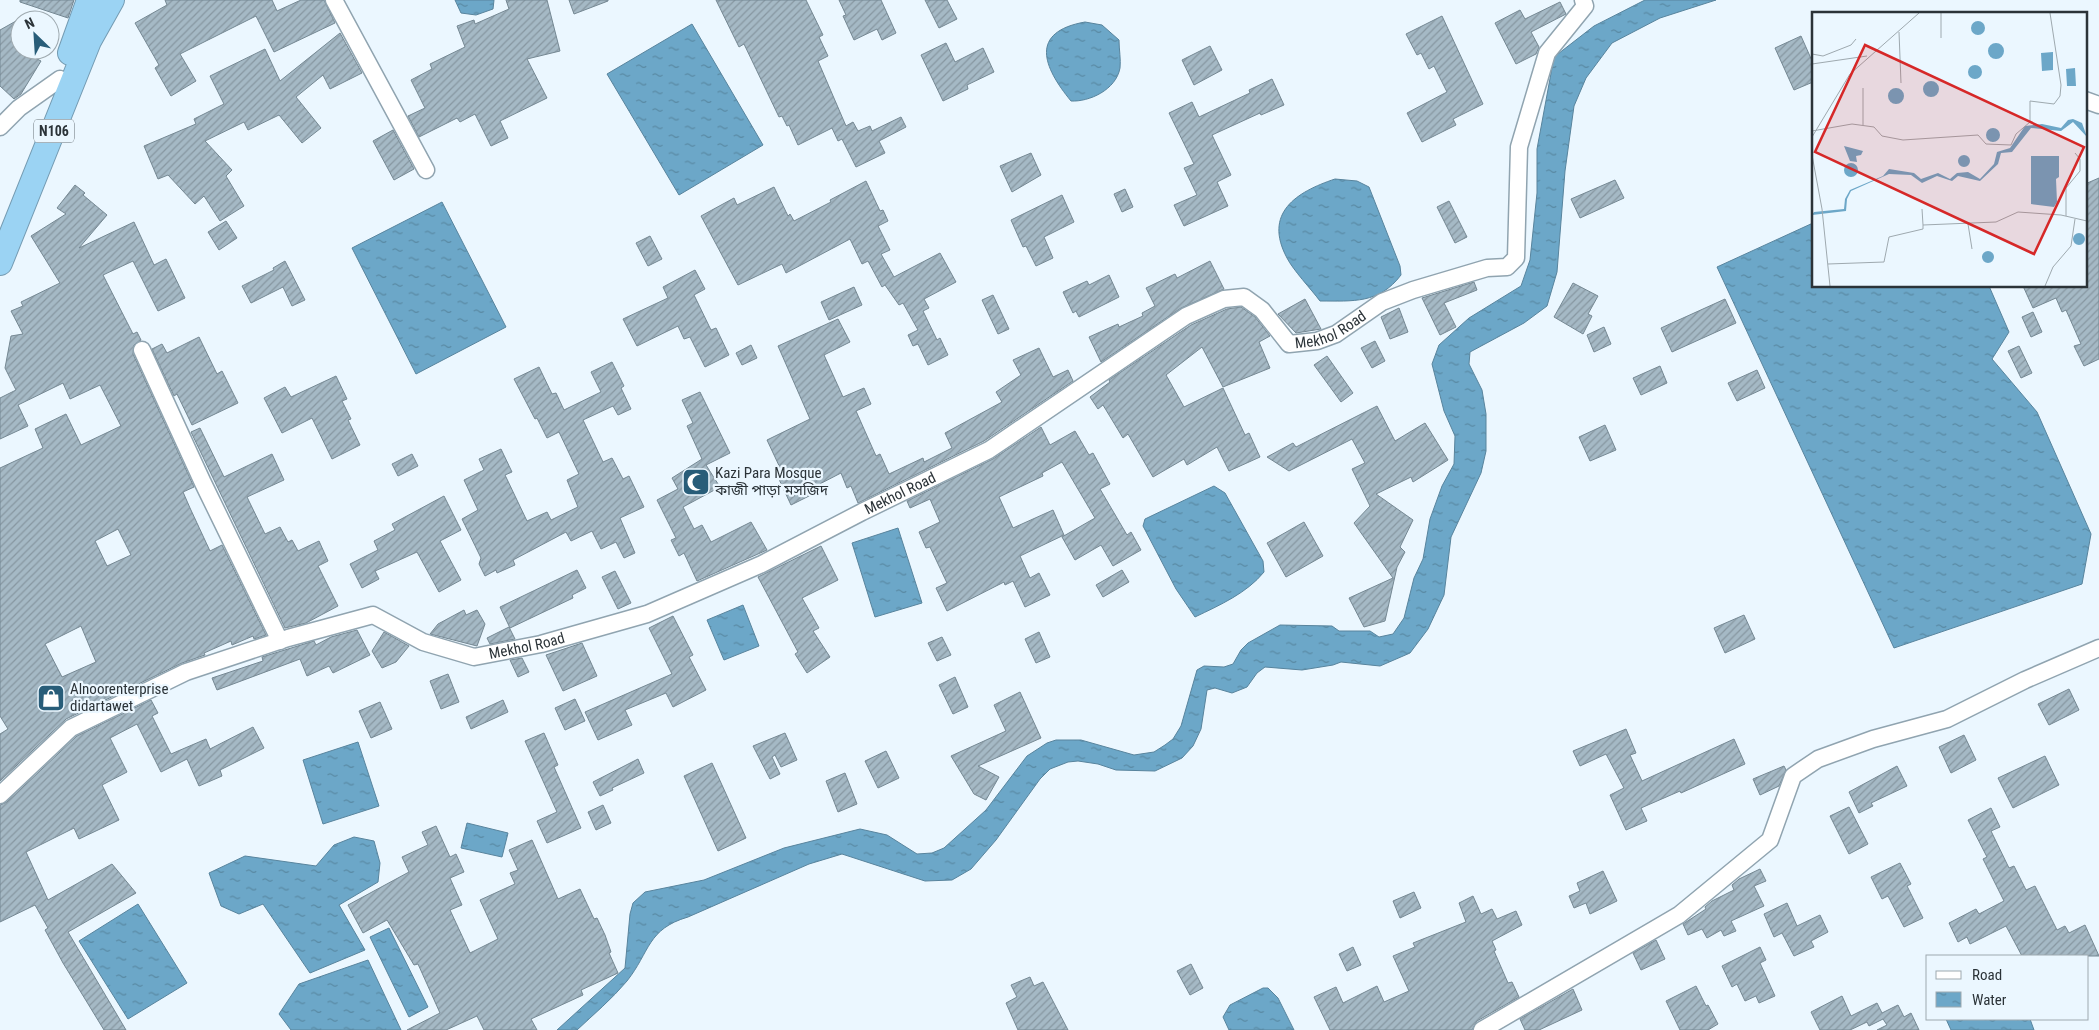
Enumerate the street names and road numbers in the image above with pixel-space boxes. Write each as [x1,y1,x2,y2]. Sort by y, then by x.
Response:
road number: N106 [34,120,74,142]
street label: Mekhol Road [1294,307,1369,352]
street label: Mekhol Road [862,468,939,518]
street label: Mekhol Road [487,629,567,663]

